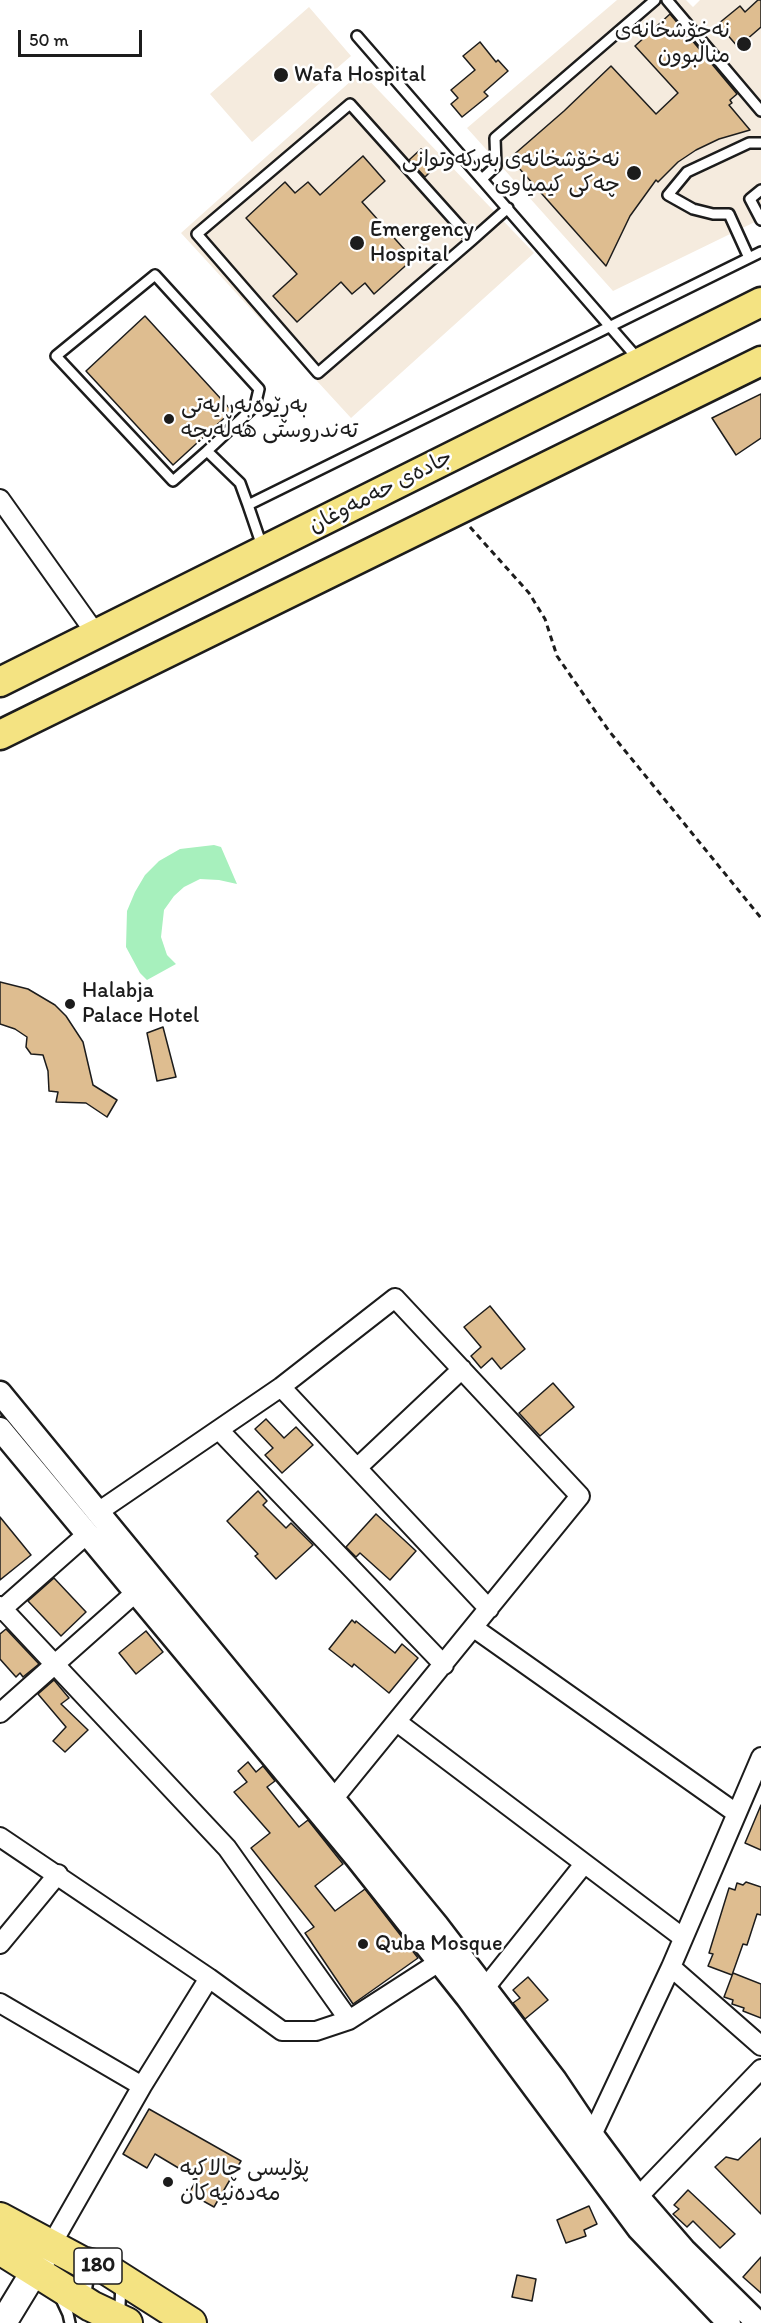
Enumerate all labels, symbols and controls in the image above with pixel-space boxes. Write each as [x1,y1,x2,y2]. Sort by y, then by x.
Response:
scale bar [21,18,146,56]
place label: نەخۆشخانەی مناڵبوون [615,18,730,70]
text: 50 m [29,29,69,51]
marker: نەخۆشخانەی مناڵبوون [735,35,753,53]
place label: Wafa Hospital [294,62,426,88]
marker: Wafa Hospital [272,66,290,84]
place label: نەخۆشخانەی بەرکەوتوانی چەکی کیمیاوی [402,147,620,198]
marker: نەخۆشخانەی بەرکەوتوانی چەکی کیمیاوی [625,164,643,182]
place label: Emergency Hospital [370,217,474,268]
marker: Emergency Hospital [348,234,366,252]
place label: بەڕێوەبەرایەتی تەندروستی هەڵەبجە [181,393,358,445]
marker: بەڕێوەبەرایەتی تەندروستی هەڵەبجە [162,412,176,426]
street label: جادەی حەمەوغان [305,444,457,540]
place label: Halabja Palace Hotel [82,978,199,1030]
marker: Halabja Palace Hotel [63,997,77,1011]
place label: Quba Mosque [375,1931,503,1957]
marker: Quba Mosque [356,1937,370,1951]
place label: پۆلیسی چالاکیە مەدەنیەکان [180,2156,309,2208]
marker: پۆلیسی چالاکیە مەدەنیەکان [161,2175,175,2189]
road number: 180 [74,2248,122,2284]

